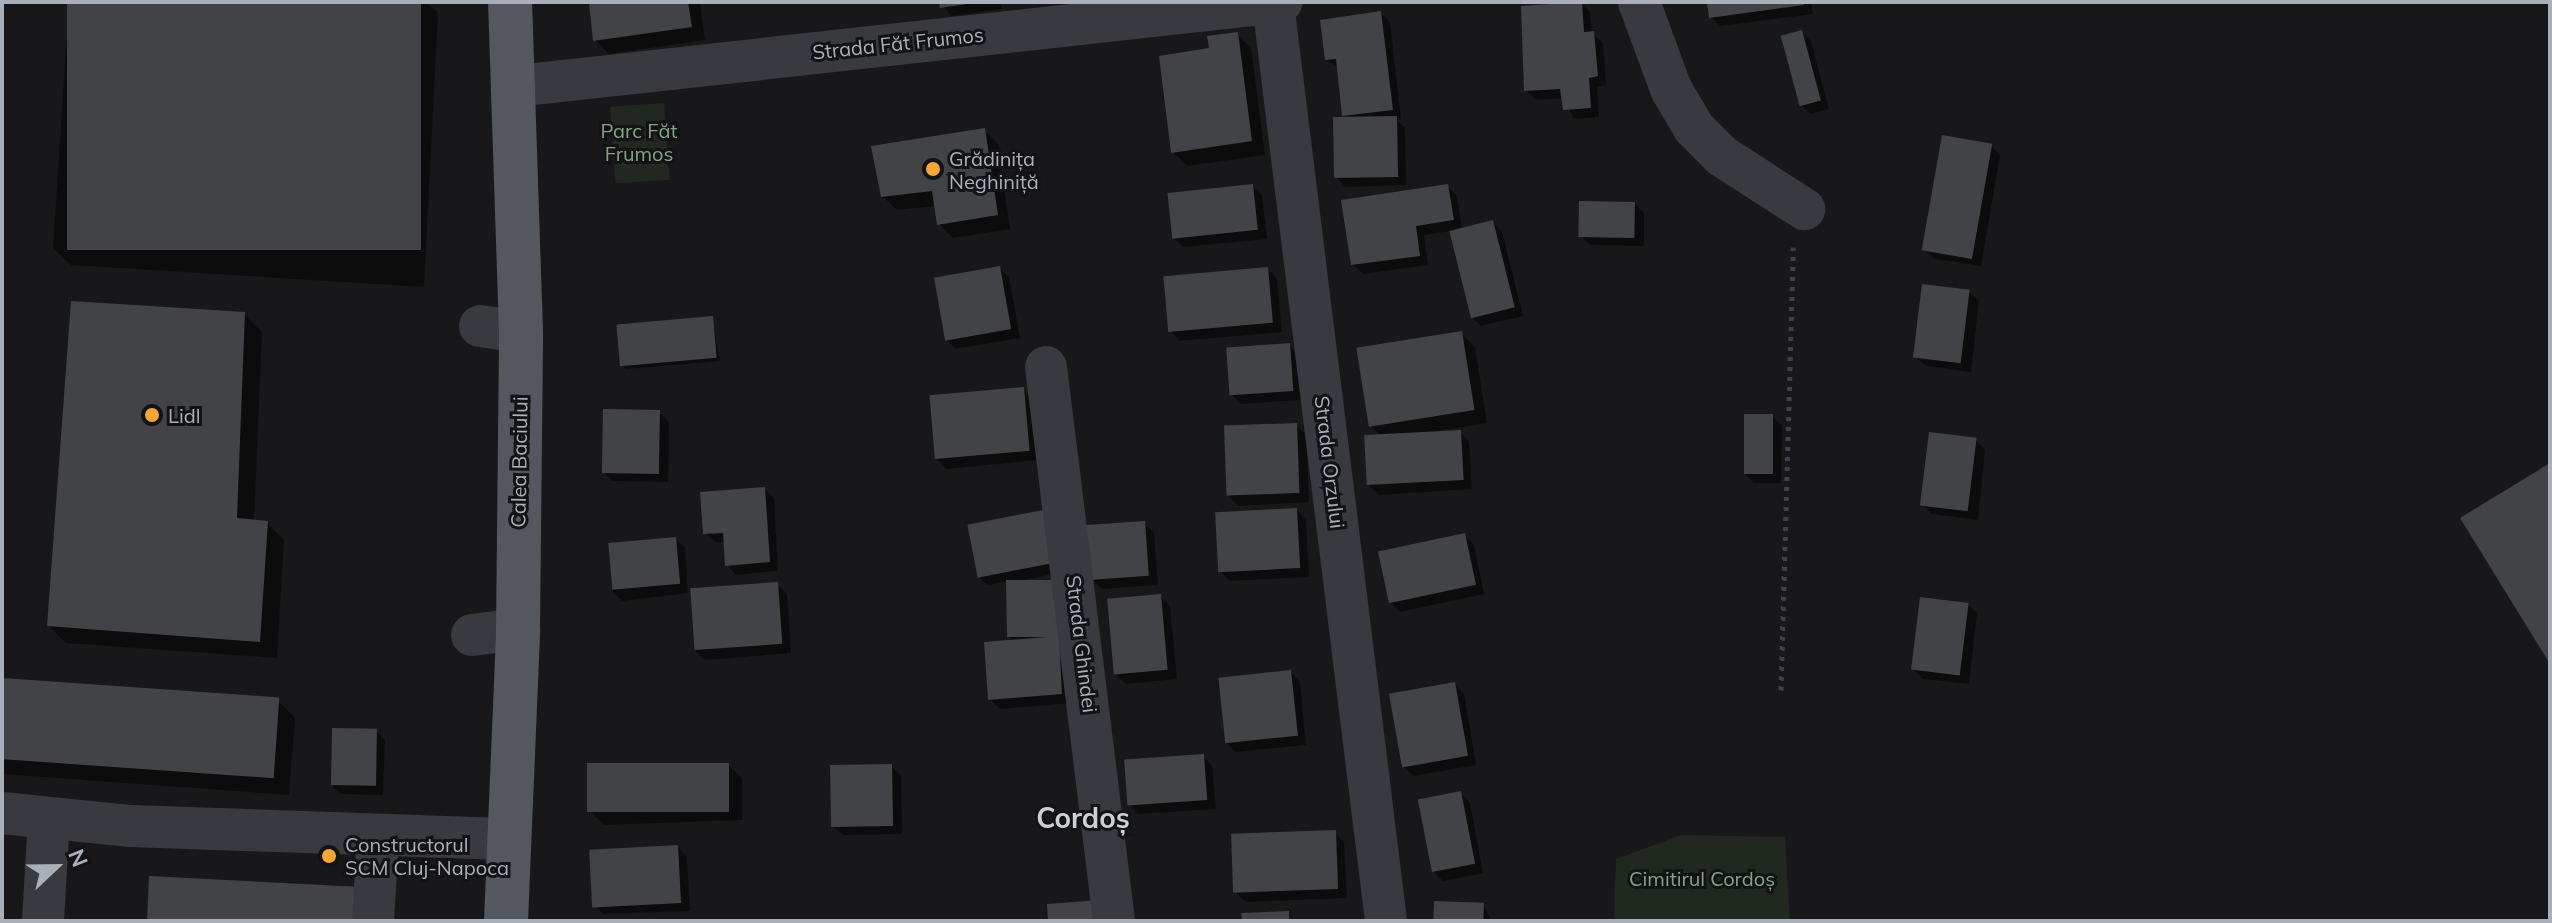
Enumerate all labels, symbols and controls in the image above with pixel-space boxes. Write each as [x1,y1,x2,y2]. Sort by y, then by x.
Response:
street label: Strada Făt Frumos [811,22,985,64]
park label: Parc Făt Frumos [600,119,678,166]
place label: Grădinița Neghiniță [949,146,1039,193]
marker: Grădinița Neghiniță [924,160,942,178]
street label: Strada Orzului [1310,394,1350,530]
street label: Calea Baciului [506,396,532,528]
place label: Lidl [168,403,200,427]
marker: Lidl [143,406,161,424]
street label: Strada Ghindei [1062,574,1102,714]
district label: Cordoș [1036,801,1130,835]
north arrow [16,827,96,907]
place label: Constructorul SCM Cluj-Napoca [345,832,509,879]
text: N [62,845,94,871]
marker: Constructorul SCM Cluj-Napoca [320,847,338,865]
park label: Cimitirul Cordoș [1629,866,1775,890]

